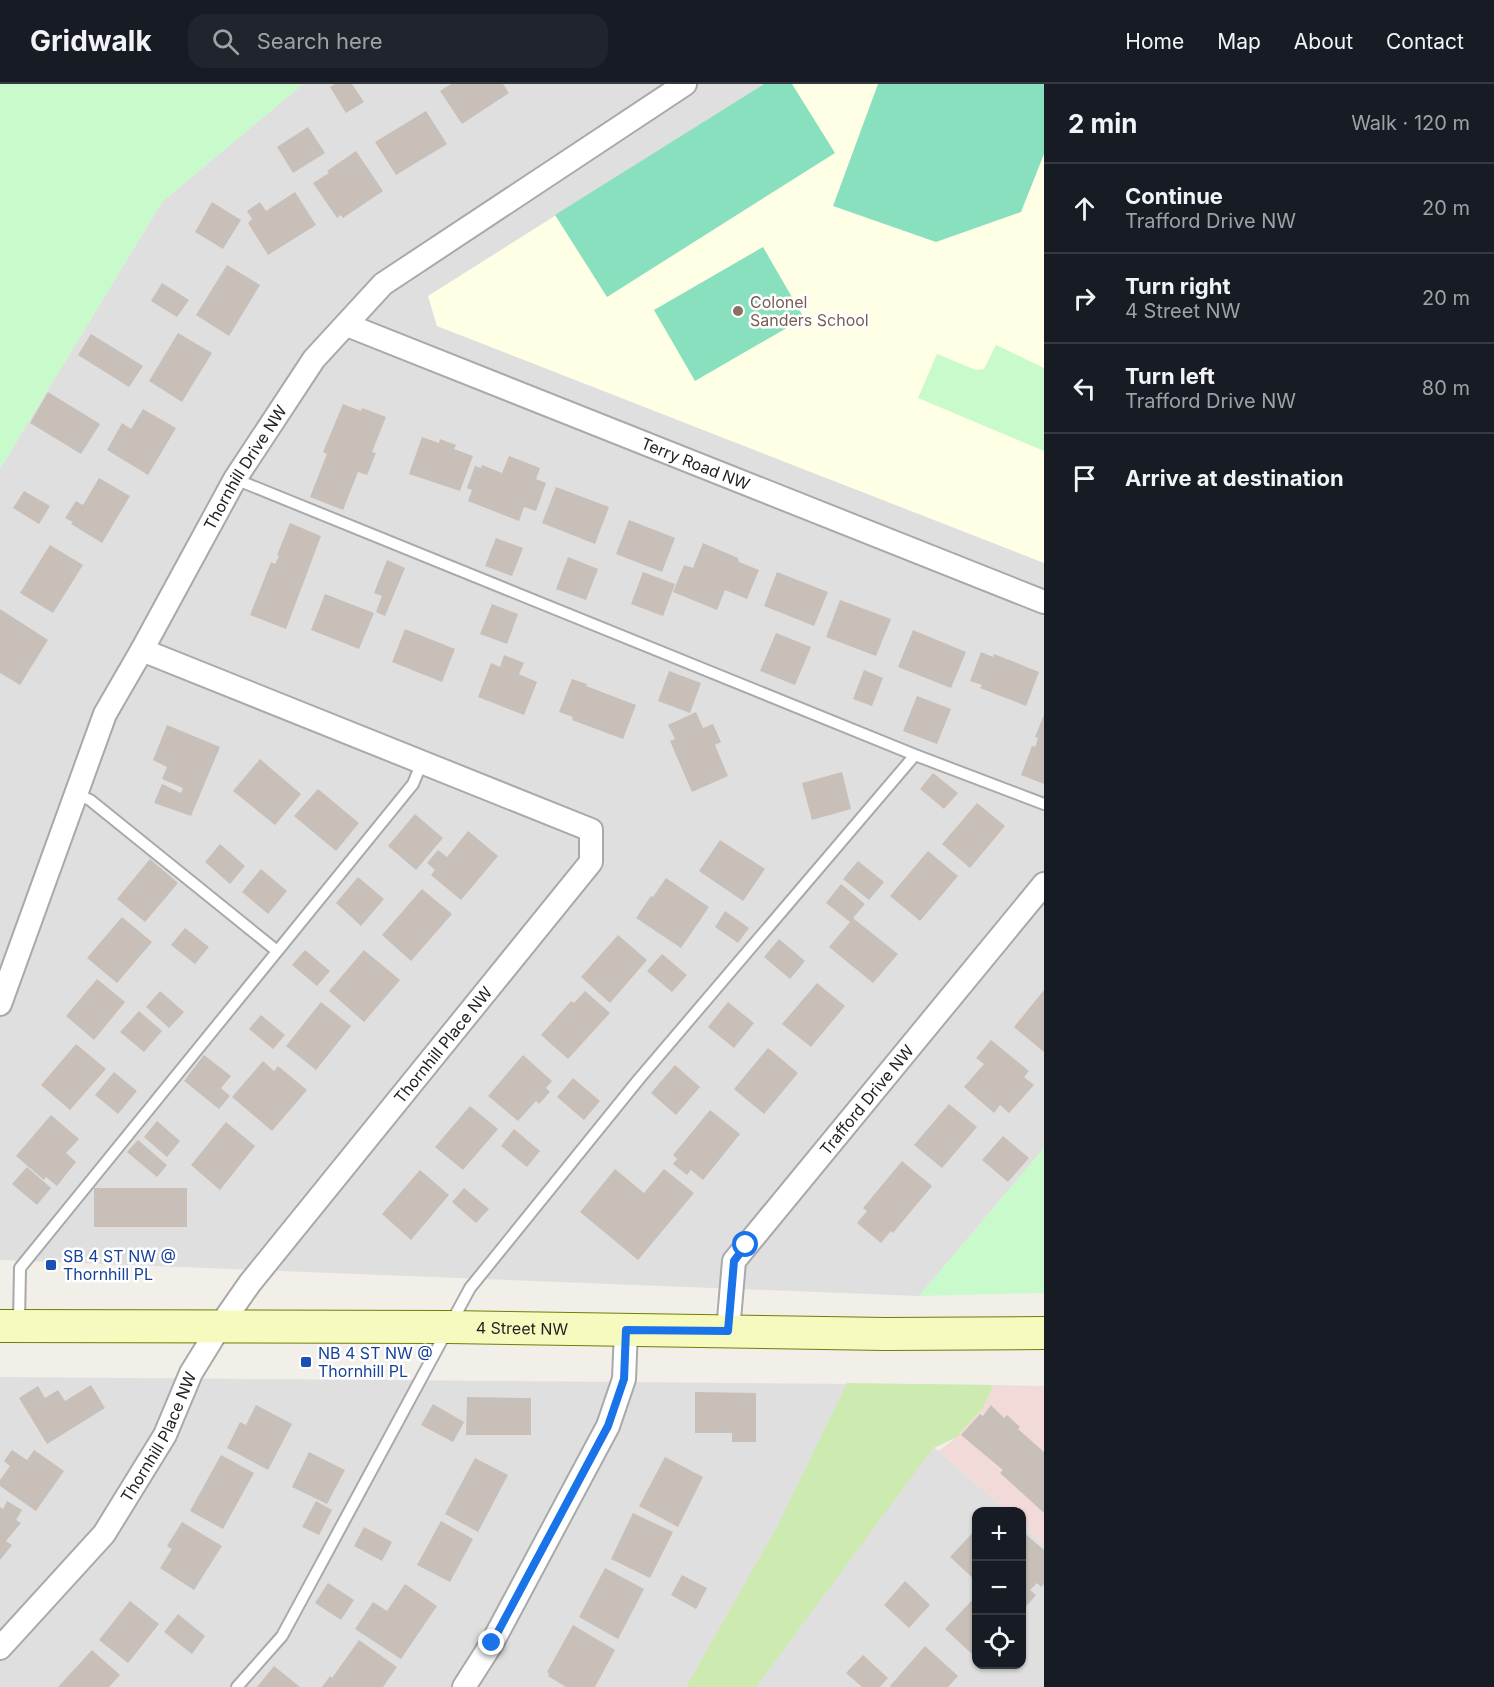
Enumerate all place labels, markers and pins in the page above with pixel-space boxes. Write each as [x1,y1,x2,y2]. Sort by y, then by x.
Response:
place label: Colonel Sanders School [750,292,869,330]
marker: Colonel Sanders School [731,304,745,318]
place label: SB 4 ST NW @ Thornhill PL [63,1246,176,1284]
marker: SB 4 ST NW @ Thornhill PL [44,1258,58,1272]
place label: NB 4 ST NW @ Thornhill PL [318,1343,433,1381]
marker: NB 4 ST NW @ Thornhill PL [299,1355,313,1369]

